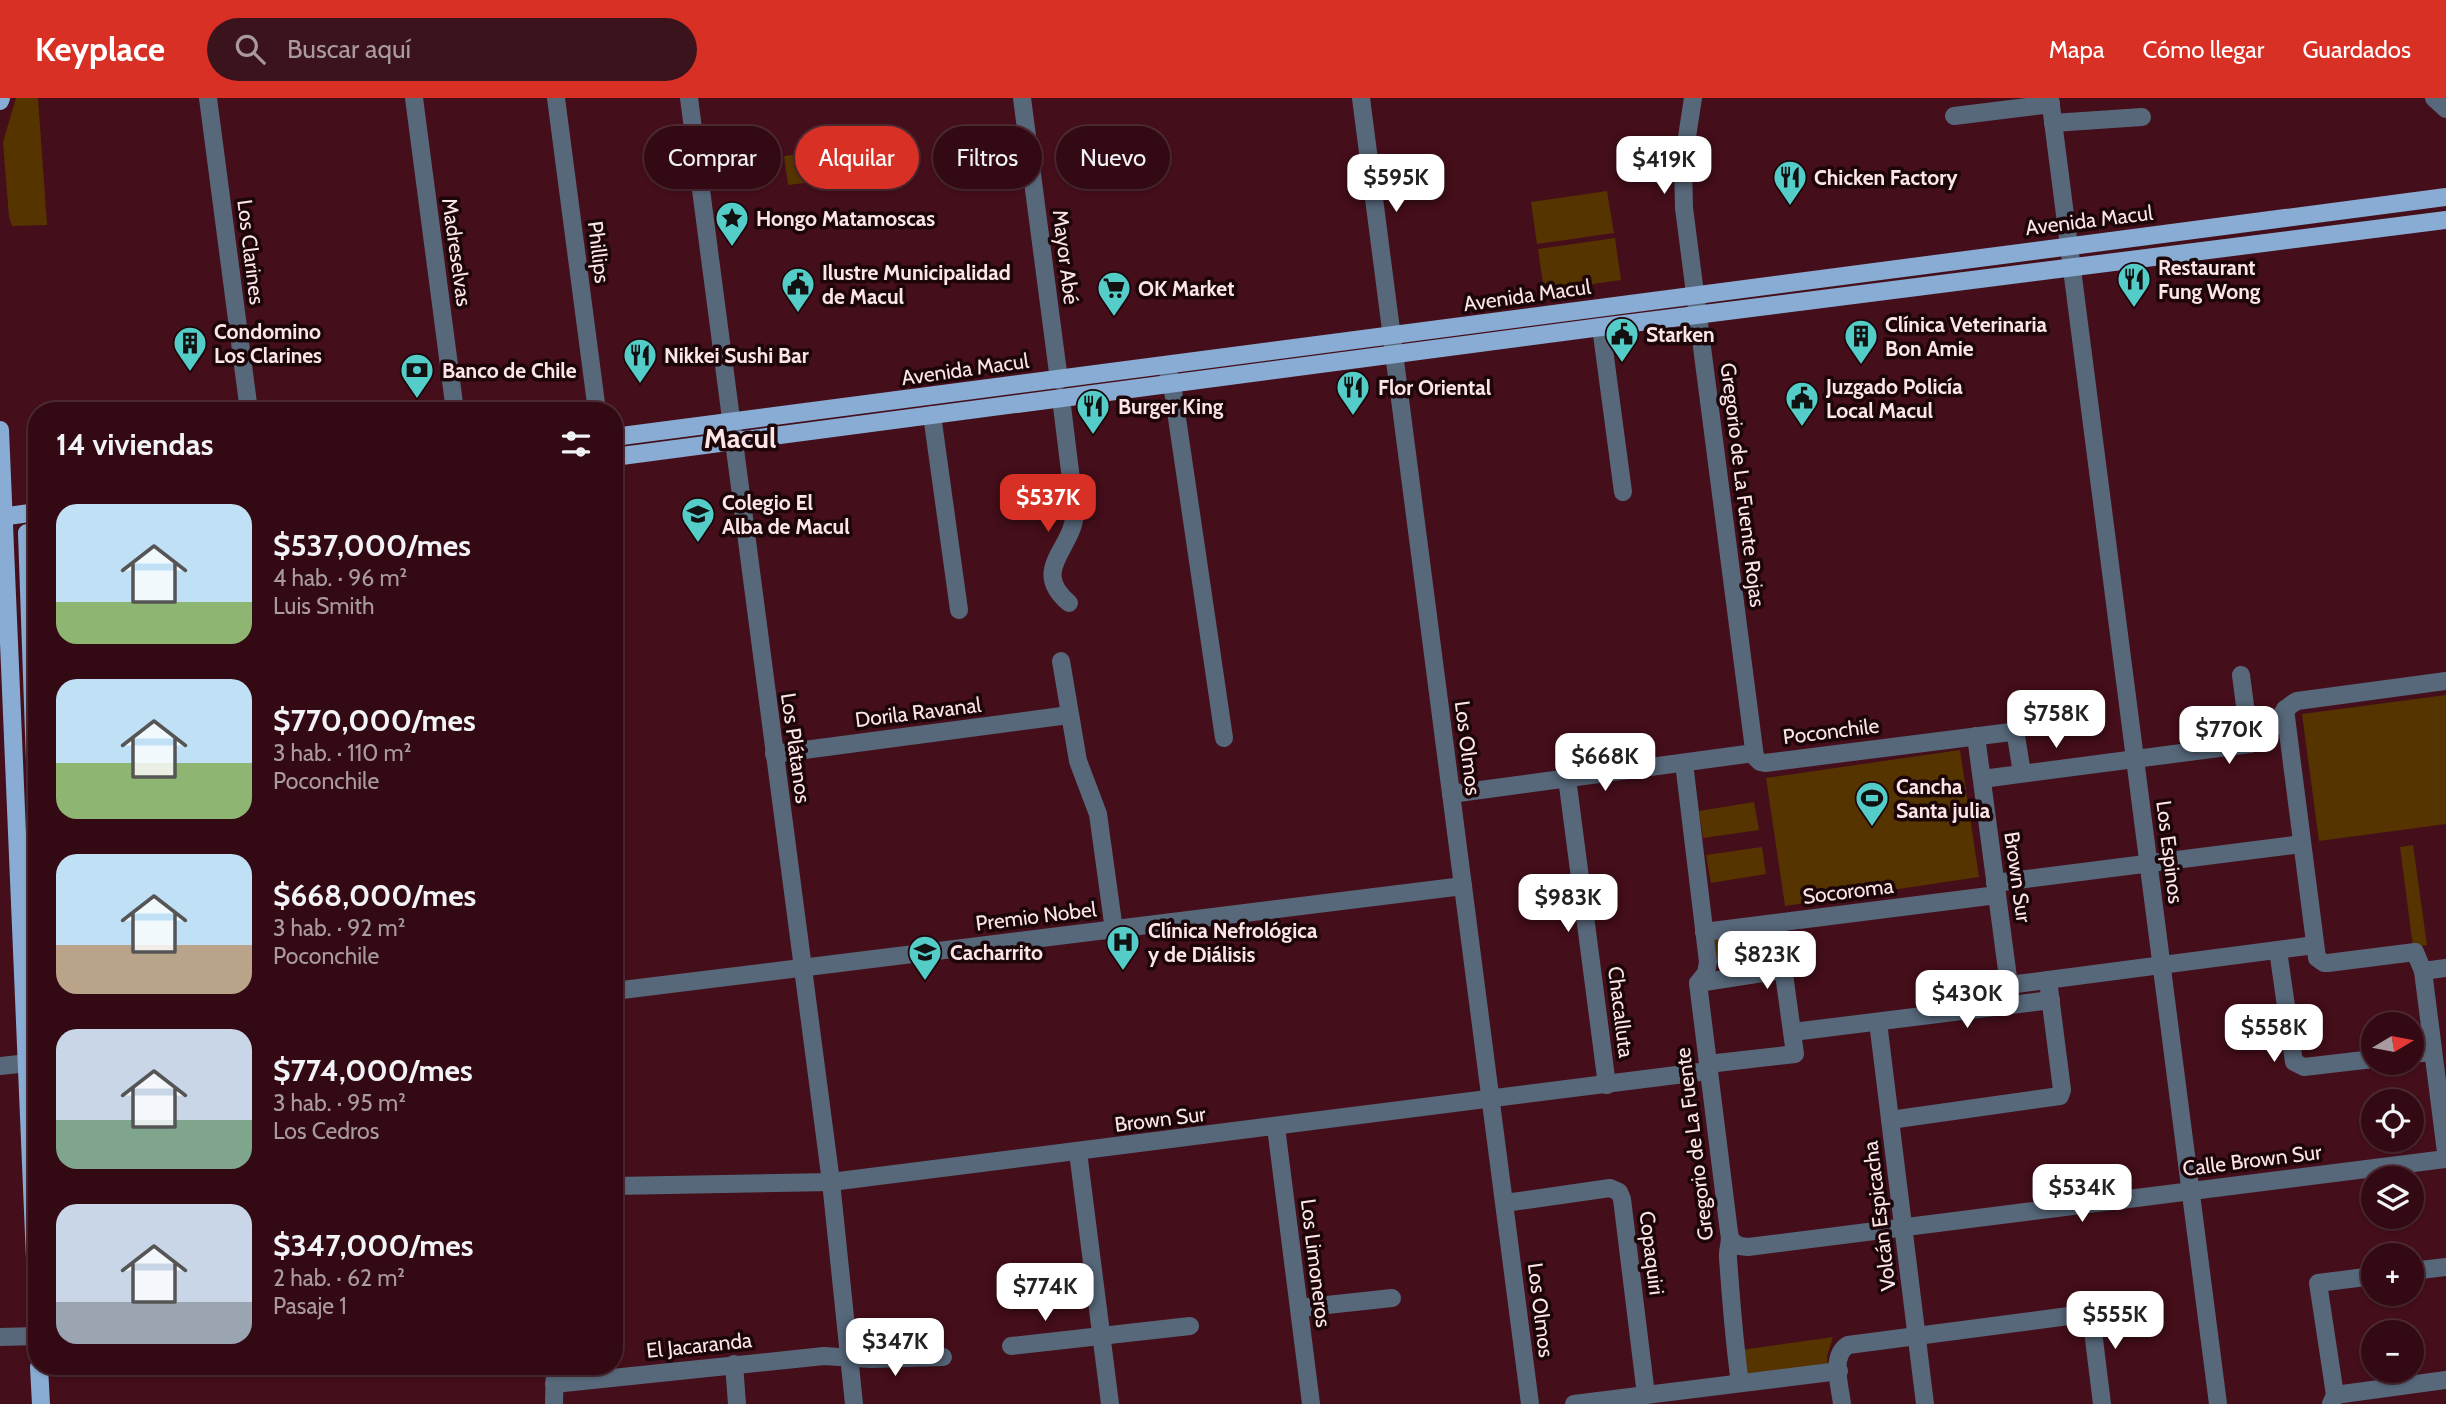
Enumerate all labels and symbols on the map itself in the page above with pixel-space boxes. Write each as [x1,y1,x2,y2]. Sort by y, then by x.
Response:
pin: $419K [1615,136,1713,196]
pin: $595K [1347,155,1445,214]
restaurant icon: Chicken Factory [1771,158,1809,207]
place label: Chicken Factory [1814,165,1958,190]
street label: Madreselvas [437,196,477,308]
street label: Los Clarines [232,198,270,306]
place icon: Hongo Matamoscas [713,199,751,248]
street label: Avenida Macul [2024,200,2154,240]
place label: Hongo Matamoscas [756,206,935,231]
street label: Mayor Abé [1048,208,1084,306]
street label: Phillips [583,219,615,285]
place label: Restaurant Fung Wong [2158,255,2261,304]
place label: Ilustre Municipalidad de Macul [822,260,1011,309]
restaurant icon: Restaurant Fung Wong [2115,260,2153,309]
public building icon: Ilustre Municipalidad de Macul [779,265,817,314]
supermarket icon: OK Market [1095,269,1133,318]
street label: Avenida Macul [1462,274,1592,316]
place label: OK Market [1138,276,1234,301]
place label: Clínica Veterinaria Bon Amie [1885,312,2047,361]
public building icon: Starken [1603,315,1641,364]
building icon: Clínica Veterinaria Bon Amie [1842,317,1880,366]
place label: Condomino Los Clarines [214,319,322,368]
place label: Starken [1646,322,1715,347]
building icon: Condomino Los Clarines [171,324,209,373]
restaurant icon: Nikkei Sushi Bar [621,336,659,385]
place label: Nikkei Sushi Bar [664,343,809,368]
street label: Avenida Macul [900,348,1030,390]
bank icon: Banco de Chile [398,351,436,400]
place label: Banco de Chile [442,358,577,383]
street label: Gregorio de La Fuente Rojas [1715,361,1770,609]
restaurant icon: Flor Oriental [1334,368,1372,417]
place label: Juzgado Policía Local Macul [1825,374,1963,423]
place label: Flor Oriental [1378,375,1492,400]
public building icon: Juzgado Policía Local Macul [1783,379,1821,428]
restaurant icon: Burger King [1074,387,1112,436]
place label: Burger King [1118,394,1224,419]
district label: Macul [704,421,776,455]
pin: $537K [999,474,1097,534]
place label: Colegio El Alba de Macul [722,490,850,539]
school or university icon: Colegio El Alba de Macul [679,495,717,544]
pin: $758K [2007,690,2105,750]
street label: Los Plátanos [776,691,816,805]
street label: Dorila Ravanal [854,692,983,732]
street label: Los Olmos [1450,699,1486,797]
pin: $770K [2180,706,2278,766]
street label: Poconchile [1781,713,1881,749]
pin: $668K [1556,734,1654,793]
place label: Cancha Santa julia [1896,774,1991,823]
sports icon: Cancha Santa julia [1853,779,1891,828]
street label: Los Espinos [2151,799,2189,905]
street label: Brown Sur [1999,830,2037,924]
street label: Socoroma [1801,873,1895,909]
pin: $983K [1519,874,1617,934]
street label: Premio Nobel [974,896,1098,936]
place label: Clínica Nefrológica y de Diálisis [1148,918,1318,967]
hospital icon: Clínica Nefrológica y de Diálisis [1104,923,1142,972]
pin: $823K [1718,932,1816,991]
school or university icon: Cacharrito [906,933,944,982]
place label: Cacharrito [950,940,1043,965]
street label: Chacalluta [1603,965,1639,1059]
pin: $430K [1918,970,2016,1030]
pin: $558K [2225,1004,2323,1064]
north arrow [2361,1012,2424,1074]
street label: Gregorio de La Fuente [1670,1046,1718,1242]
street label: Brown Sur [1113,1101,1207,1137]
street label: Calle Brown Sur [2181,1139,2323,1181]
street label: Volcán Espicacha [1857,1140,1901,1292]
pin: $534K [2033,1164,2131,1224]
street label: Los Limoneros [1296,1197,1336,1329]
street label: Copaquiri [1634,1210,1670,1296]
street label: Los Olmos [1523,1261,1559,1359]
pin: $774K [996,1264,1094,1323]
pin: $555K [2066,1292,2164,1351]
pin: $347K [846,1318,944,1378]
street label: El Jacaranda [645,1327,753,1363]

